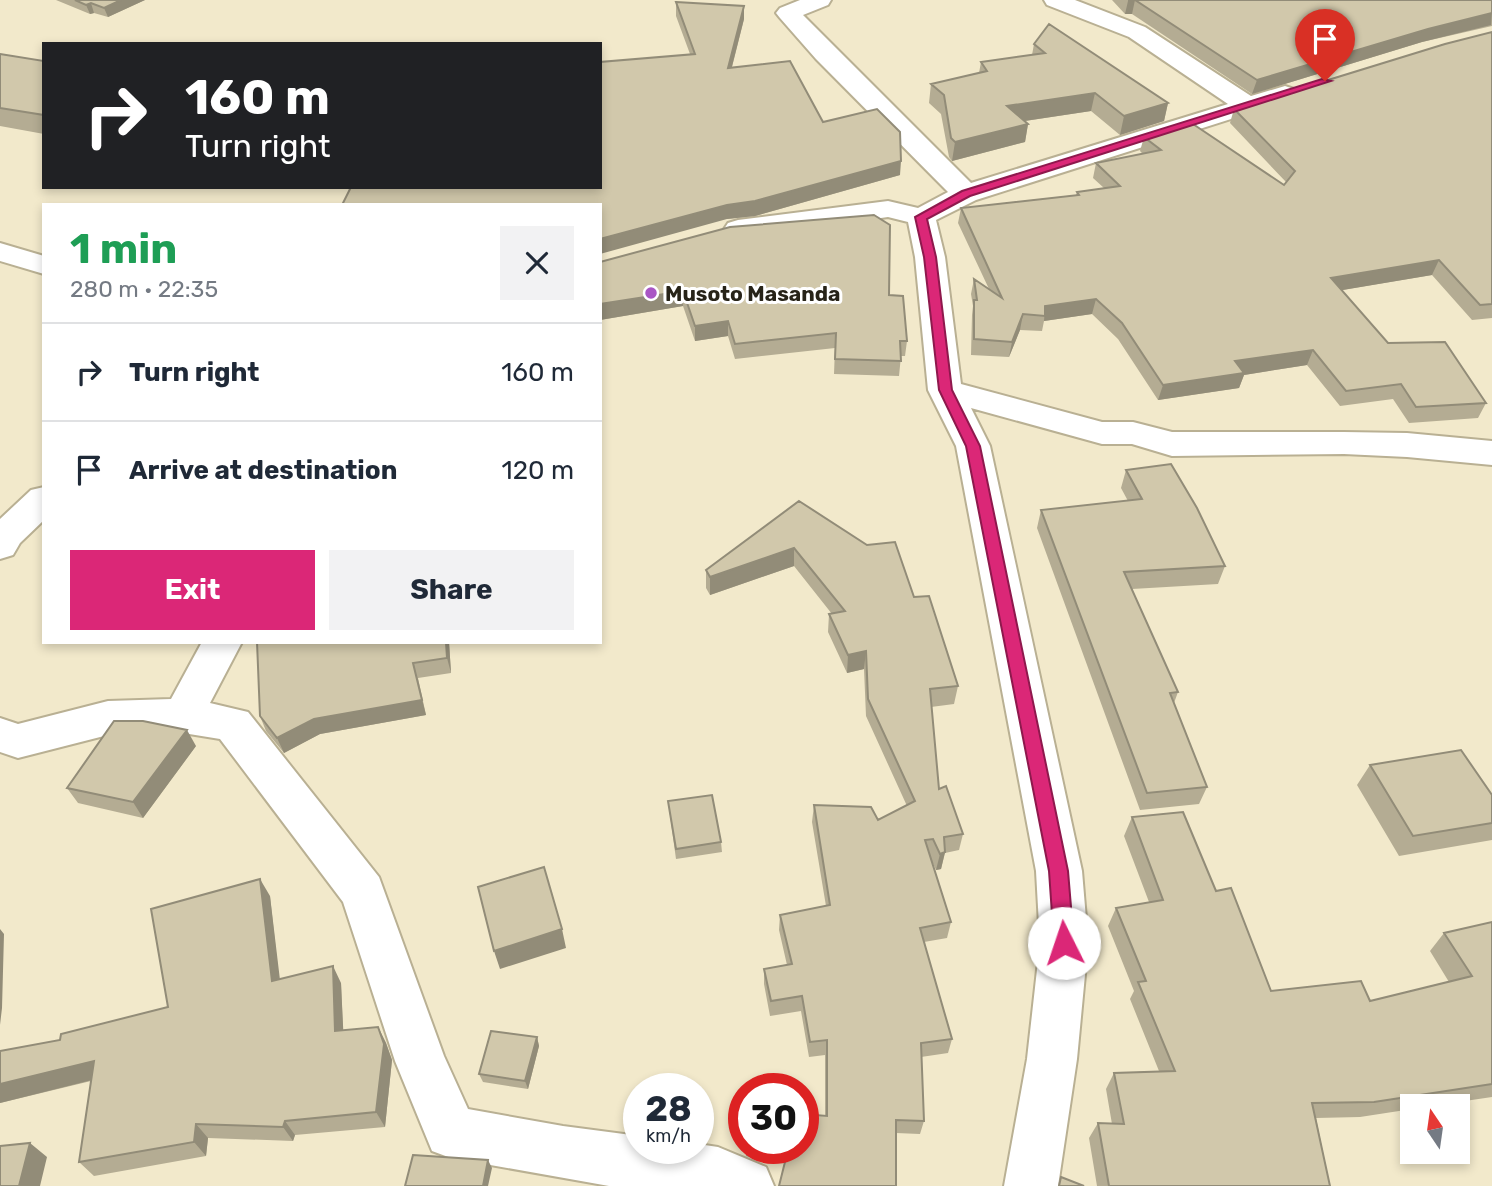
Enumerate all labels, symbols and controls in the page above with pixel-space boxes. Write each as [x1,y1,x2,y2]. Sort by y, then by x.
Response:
pin [1295,9,1355,81]
icon: arrive [1306,20,1344,58]
text: 160 m [185,68,330,126]
icon: right [70,70,161,161]
text: Turn right [185,127,330,165]
text: 1 min [70,224,177,274]
button: close [500,226,574,300]
text: 280 m · 22:35 [70,275,218,303]
place label: Musoto Masanda [665,281,840,306]
marker: Musoto Masanda [643,285,659,301]
icon: right [70,353,108,391]
text: Turn right [129,357,259,388]
text: 160 m [501,357,574,388]
icon: arrive [70,451,108,489]
text: Arrive at destination [129,455,397,486]
text: 120 m [502,455,574,486]
button: Exit [70,550,315,630]
button: Share [329,550,574,630]
position arrow [1027,906,1101,980]
speed limit sign: 30 [728,1073,819,1164]
text: 28 [645,1088,692,1130]
north arrow [1400,1094,1470,1164]
map controls [1400,1094,1470,1164]
text: km/h [646,1125,691,1147]

